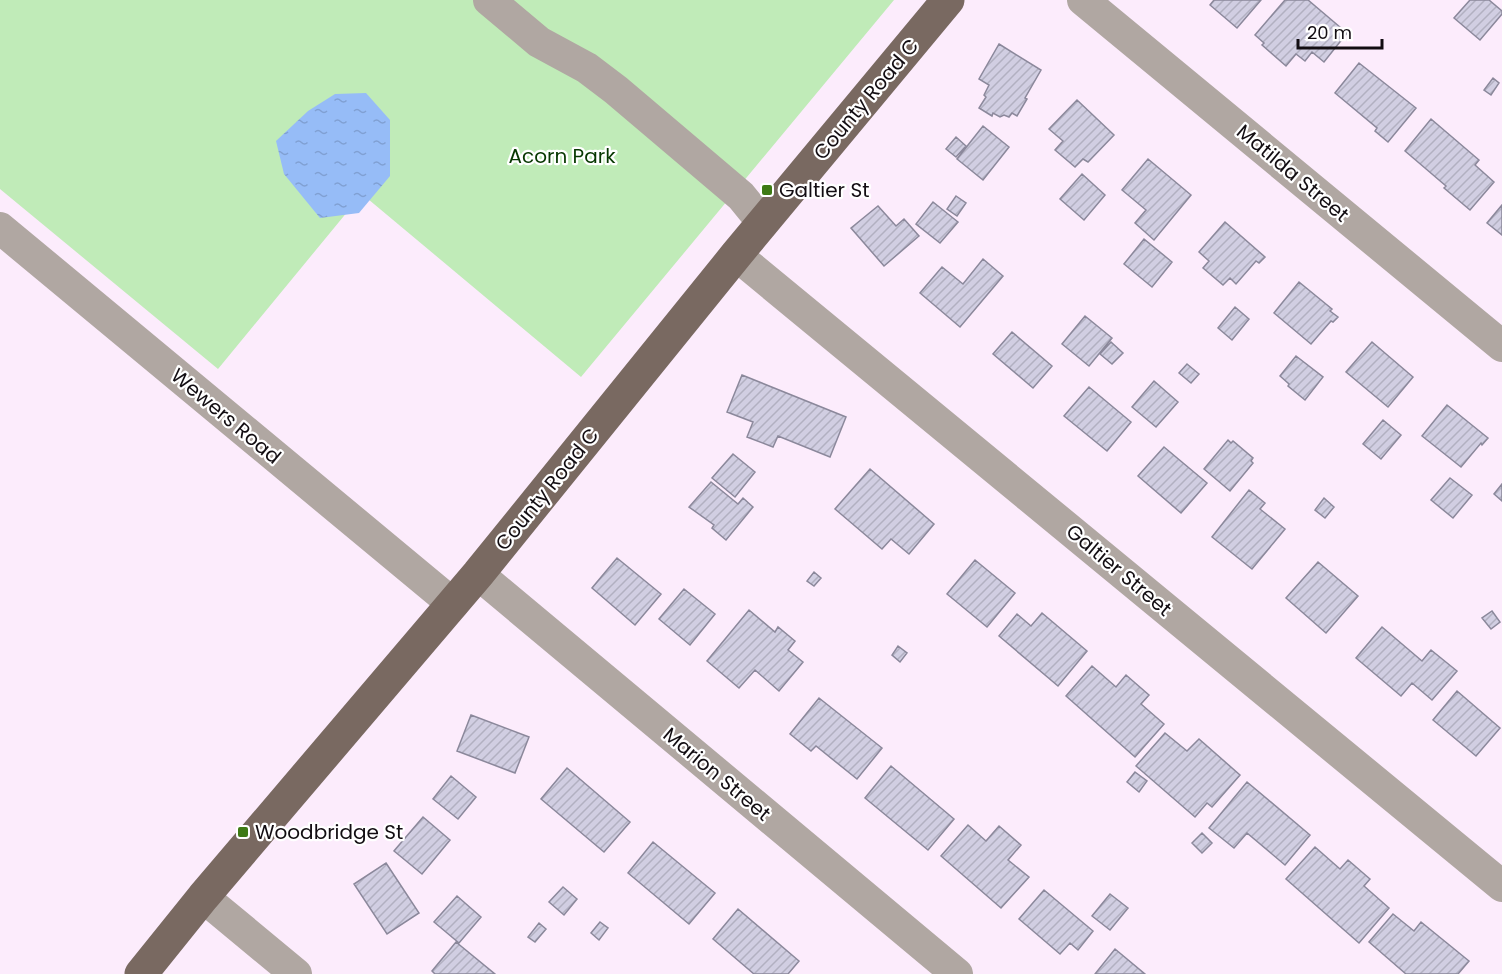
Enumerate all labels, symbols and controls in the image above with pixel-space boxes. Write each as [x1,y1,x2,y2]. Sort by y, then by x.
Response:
scale bar [1298,12,1382,50]
text: 20 m [1307,20,1352,45]
street label: County Road C [807,32,925,166]
street label: Matilda Street [1231,118,1355,228]
park label: Acorn Park [509,142,616,170]
place label: Galtier St [779,176,869,204]
marker: Galtier St [760,183,774,197]
street label: Wewers Road [165,362,287,470]
street label: County Road C [489,422,605,556]
street label: Galtier Street [1060,518,1178,622]
street label: Marion Street [657,721,777,827]
place label: Woodbridge St [255,818,403,846]
marker: Woodbridge St [236,825,250,839]

